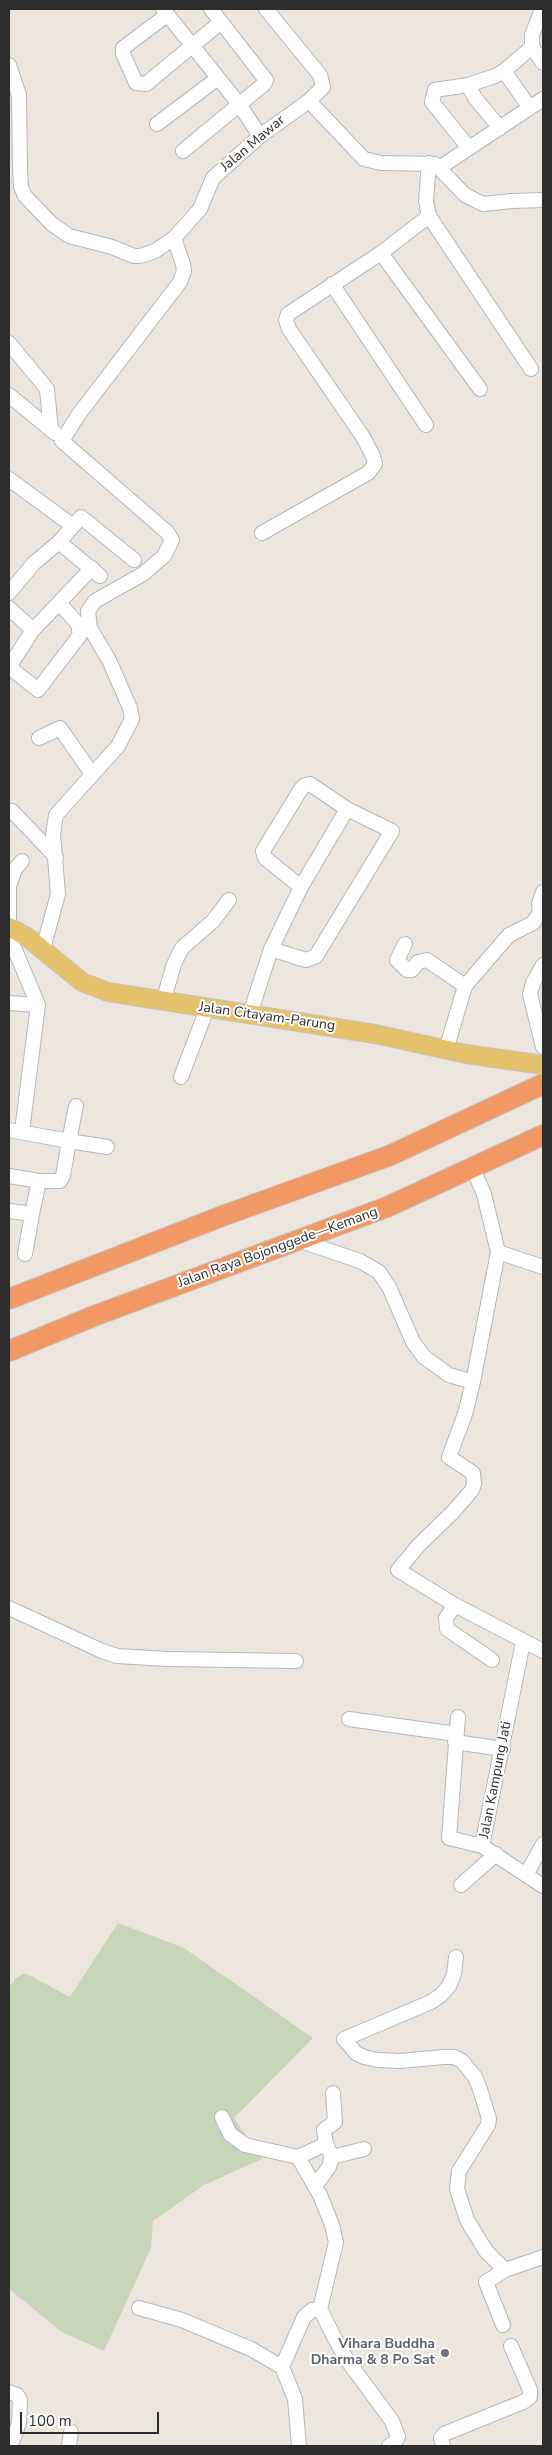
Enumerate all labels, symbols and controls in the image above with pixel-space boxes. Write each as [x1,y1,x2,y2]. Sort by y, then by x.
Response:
street label: Jalan Mawar [218,112,288,176]
street label: Jalan Citayam-Parung [198,999,336,1035]
street label: Jalan Raya Bojonggede—Kemang [176,1204,380,1292]
street label: Jalan Kampung Jati [476,1720,516,1840]
place label: Vihara Buddha Dharma & 8 Po Sat [311,2337,435,2370]
marker: Vihara Buddha Dharma & 8 Po Sat [439,2347,451,2359]
scale bar [22,2402,161,2434]
text: 100 m [28,2411,72,2431]

